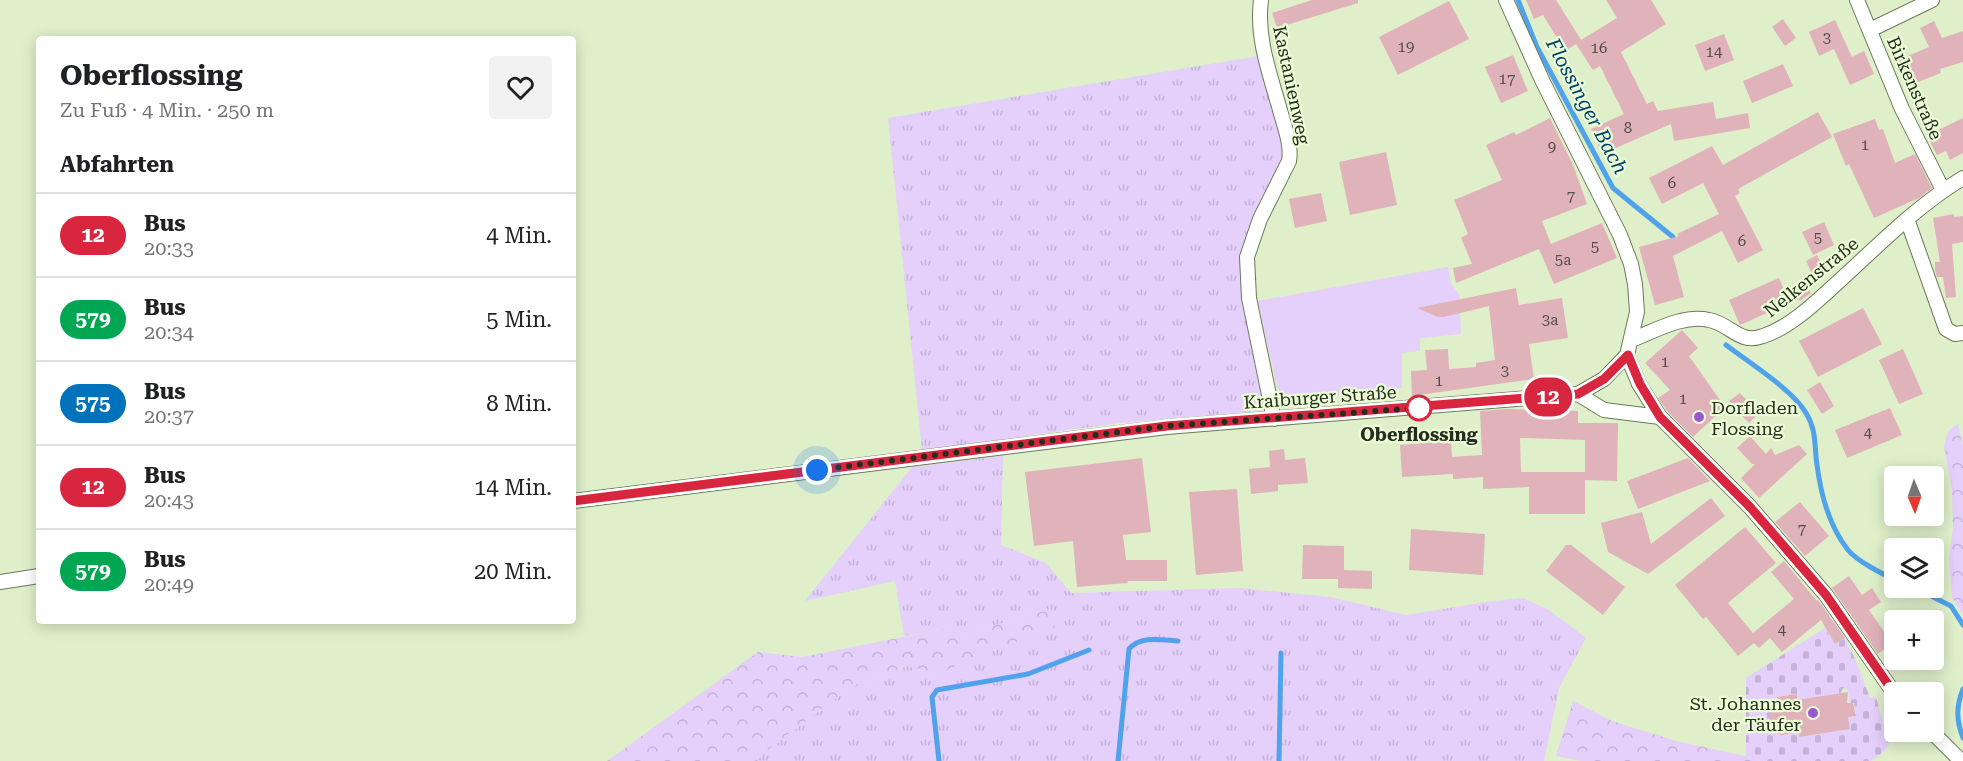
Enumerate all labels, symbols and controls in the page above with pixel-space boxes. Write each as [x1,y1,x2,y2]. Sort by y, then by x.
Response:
street label: Kastanienweg [1269,24,1315,147]
house number: 3 [1823,29,1831,47]
water label: Flossinger Bach [1541,33,1633,178]
street label: Birkenstraße [1883,33,1947,143]
house number: 19 [1398,38,1414,56]
house number: 16 [1591,39,1607,57]
house number: 14 [1706,43,1723,61]
button: heart [489,56,552,119]
text: Oberflossing [60,59,242,92]
house number: 17 [1499,70,1515,88]
text: Zu Fuß · 4 Min. · 250 m [60,98,274,122]
house number: 8 [1624,119,1632,137]
house number: 1 [1861,136,1869,154]
house number: 9 [1548,138,1556,156]
text: Abfahrten [60,152,174,177]
house number: 6 [1668,174,1676,192]
house number: 7 [1567,187,1575,205]
text: Bus [144,211,186,236]
text: 12 [81,223,105,247]
text: 4 Min. [486,223,552,248]
house number: 5 [1814,229,1822,247]
house number: 6 [1738,232,1746,250]
street label: Nelkenstraße [1760,233,1862,321]
text: 20:33 [144,236,194,260]
house number: 5 [1591,238,1599,256]
house number: 5a [1555,251,1571,269]
text: Bus [144,295,186,320]
text: 579 [75,307,111,331]
text: 5 Min. [486,307,552,332]
house number: 3a [1542,311,1558,329]
text: 20:34 [144,320,194,344]
house number: 1 [1661,353,1669,371]
house number: 3 [1501,362,1509,380]
house number: 1 [1435,372,1443,390]
line badge: 12 [1521,378,1575,416]
text: Bus [144,379,186,404]
street label: Kraiburger Straße [1243,381,1397,413]
text: 12 [1536,385,1560,409]
house number: 1 [1679,390,1687,408]
text: 575 [75,391,111,415]
text: 8 Min. [486,391,552,416]
marker: Oberflossing [1406,395,1432,421]
place label: Dorfladen Flossing [1711,397,1799,439]
text: 20:37 [144,404,194,428]
marker: Dorfladen Flossing [1692,410,1706,424]
place label: Oberflossing [1360,424,1479,445]
house number: 4 [1864,424,1873,442]
your location [802,455,832,485]
text: Bus [144,463,186,488]
north arrow [1884,466,1944,526]
map controls [1884,466,1944,742]
text: 12 [81,475,105,499]
text: 14 Min. [474,475,552,500]
text: 20:43 [144,488,194,512]
house number: 7 [1798,520,1806,538]
button: layers [1884,538,1944,598]
text: Bus [144,547,186,572]
text: 579 [75,559,111,583]
text: 20 Min. [474,559,552,584]
text: 20:49 [144,572,194,596]
button: + [1884,610,1944,670]
house number: 4 [1778,621,1787,639]
button: − [1884,682,1944,742]
place label: St. Johannes der Täufer [1690,693,1801,735]
marker: St. Johannes der Täufer [1806,706,1820,720]

